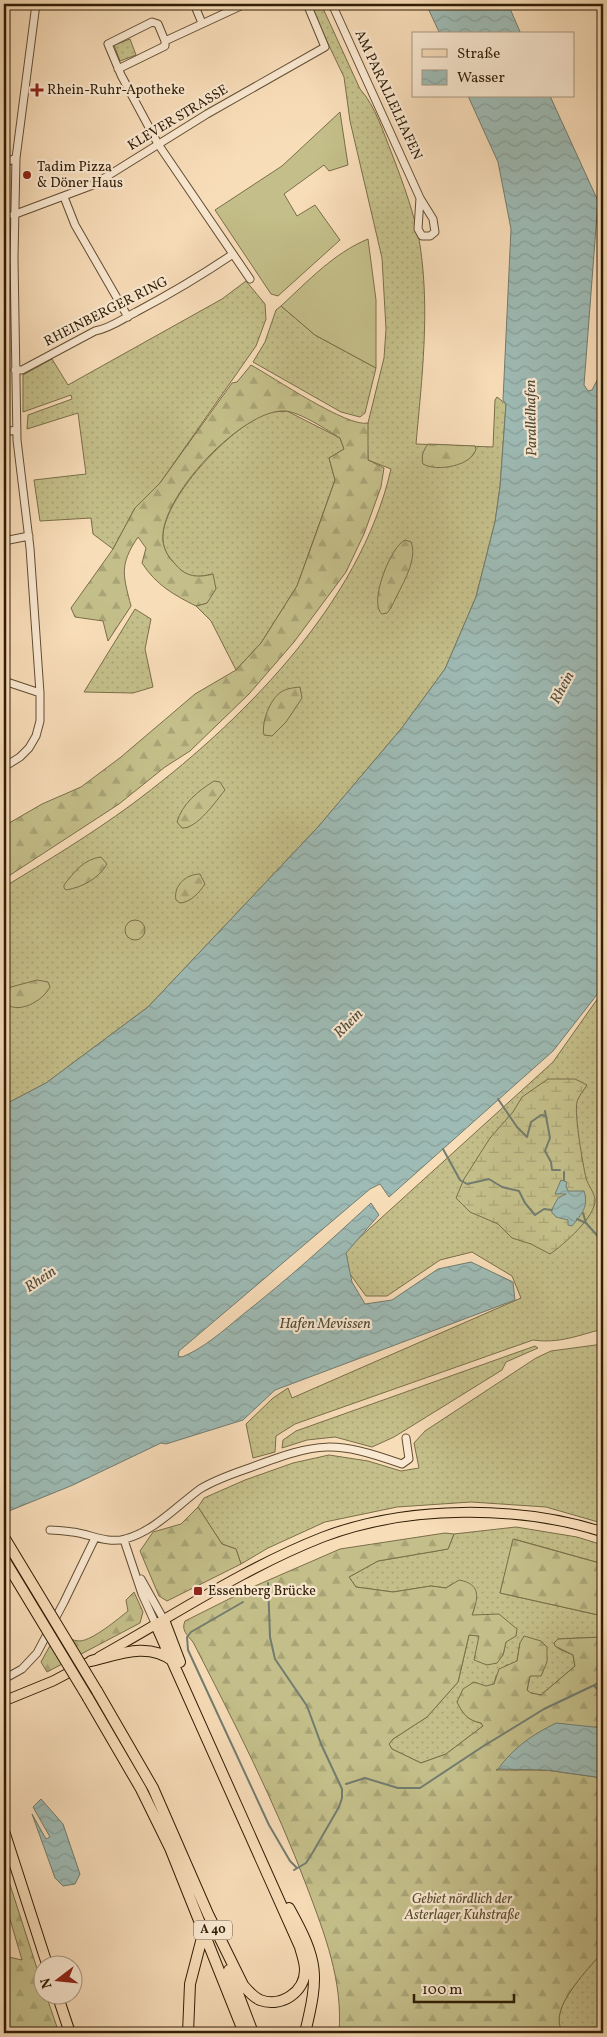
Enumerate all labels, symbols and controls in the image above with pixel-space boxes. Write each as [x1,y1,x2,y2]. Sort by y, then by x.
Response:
street label: AM PARALLELHAFEN [350,27,426,163]
legend [412,32,574,98]
text: Straße [457,44,500,65]
text: Wasser [457,68,505,89]
street label: KLEVER STRASSE [124,80,232,156]
place label: Rhein-Ruhr-Apotheke [47,81,185,100]
marker: Rhein-Ruhr-Apotheke [31,84,43,96]
place label: Tadim Pizza & Döner Haus [37,158,123,193]
marker: Tadim Pizza & Döner Haus [21,169,33,181]
street label: RHEINBERGER RING [41,272,171,352]
water label: Parallelhafen [521,379,543,457]
water label: Rhein [546,668,580,708]
water label: Rhein [330,1004,369,1043]
water label: Rhein [21,1262,61,1298]
water label: Hafen Mevissen [279,1314,371,1335]
place label: Essenberg Brücke [208,1582,316,1601]
marker: Essenberg Brücke [192,1585,204,1597]
park label: Gebiet nördlich der Asterlager Kuhstraße [403,1890,520,1925]
road number: A 40 [194,1920,232,1940]
north arrow [32,1954,82,2004]
scale bar [414,1972,514,2004]
text: N [36,1976,57,1991]
text: 100 m [422,1980,462,2001]

